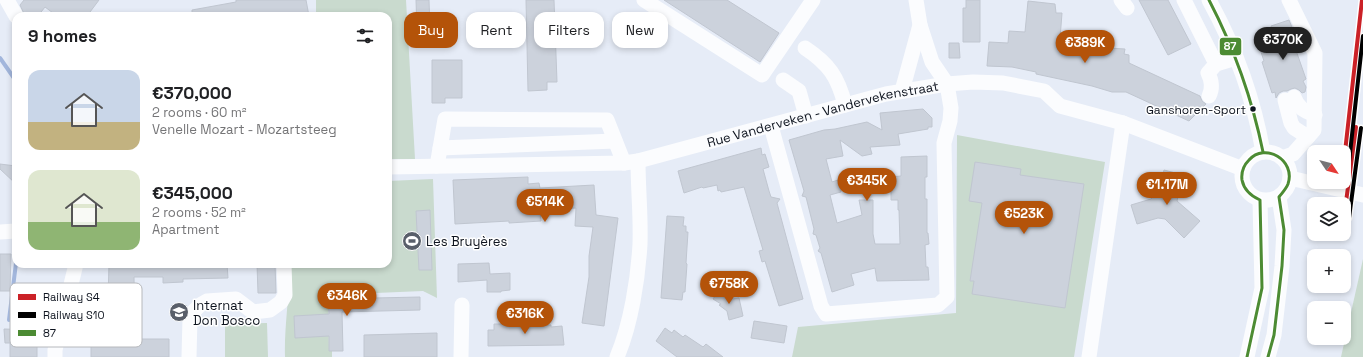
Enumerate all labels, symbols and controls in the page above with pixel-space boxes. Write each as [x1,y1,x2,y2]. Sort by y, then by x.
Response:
chip: Buy [404,12,458,48]
chip: Rent [466,12,526,48]
chip: Filters [534,12,604,48]
chip: New [612,12,668,48]
text: 9 homes [28,25,97,47]
icon: filters [354,25,376,47]
pin: €370K [1255,27,1311,61]
pin: €389K [1057,30,1113,64]
text: €370K [1263,31,1303,48]
text: €389K [1065,34,1105,51]
line badge: 87 [1219,37,1242,56]
text: 87 [1224,39,1236,53]
street label: Rue Vanderveken - Vandervekenstraat [705,78,940,151]
text: €370,000 [152,82,232,104]
icon: home [60,86,108,134]
place label: Ganshoren-Sport [1146,102,1246,118]
text: 2 rooms · 60 m² [152,104,247,121]
marker: Ganshoren-Sport [1248,104,1258,114]
text: Venelle Mozart - Mozartsteeg [152,121,337,138]
north arrow [1307,145,1351,189]
map controls [1307,145,1351,345]
pin: €345K [839,168,895,202]
text: €345K [847,172,887,189]
pin: €1.17M [1134,172,1200,206]
text: €1.17M [1146,176,1188,193]
text: €345,000 [152,182,233,204]
icon: home [60,186,108,234]
pin: €514K [517,189,573,223]
text: €514K [526,193,564,210]
button: layers [1307,197,1351,241]
pin: €523K [996,201,1052,235]
text: 2 rooms · 52 m² [152,204,246,221]
text: €523K [1004,205,1044,222]
text: Apartment [152,221,220,238]
sports icon: Les Bruyères [401,230,423,252]
place label: Les Bruyères [426,233,507,250]
button: + [1307,249,1351,293]
pin: €758K [701,271,757,305]
text: €758K [709,275,749,292]
legend [10,283,142,347]
pin: €346K [319,283,375,317]
text: €346K [326,287,368,304]
text: Railway S4 [43,290,100,304]
place label: Internat Don Bosco [193,297,260,329]
school or university icon: Internat Don Bosco [168,301,190,323]
pin: €316K [497,301,553,335]
button: − [1307,301,1351,345]
text: €316K [506,305,544,322]
text: Railway S10 [43,308,105,322]
text: 87 [43,326,56,340]

